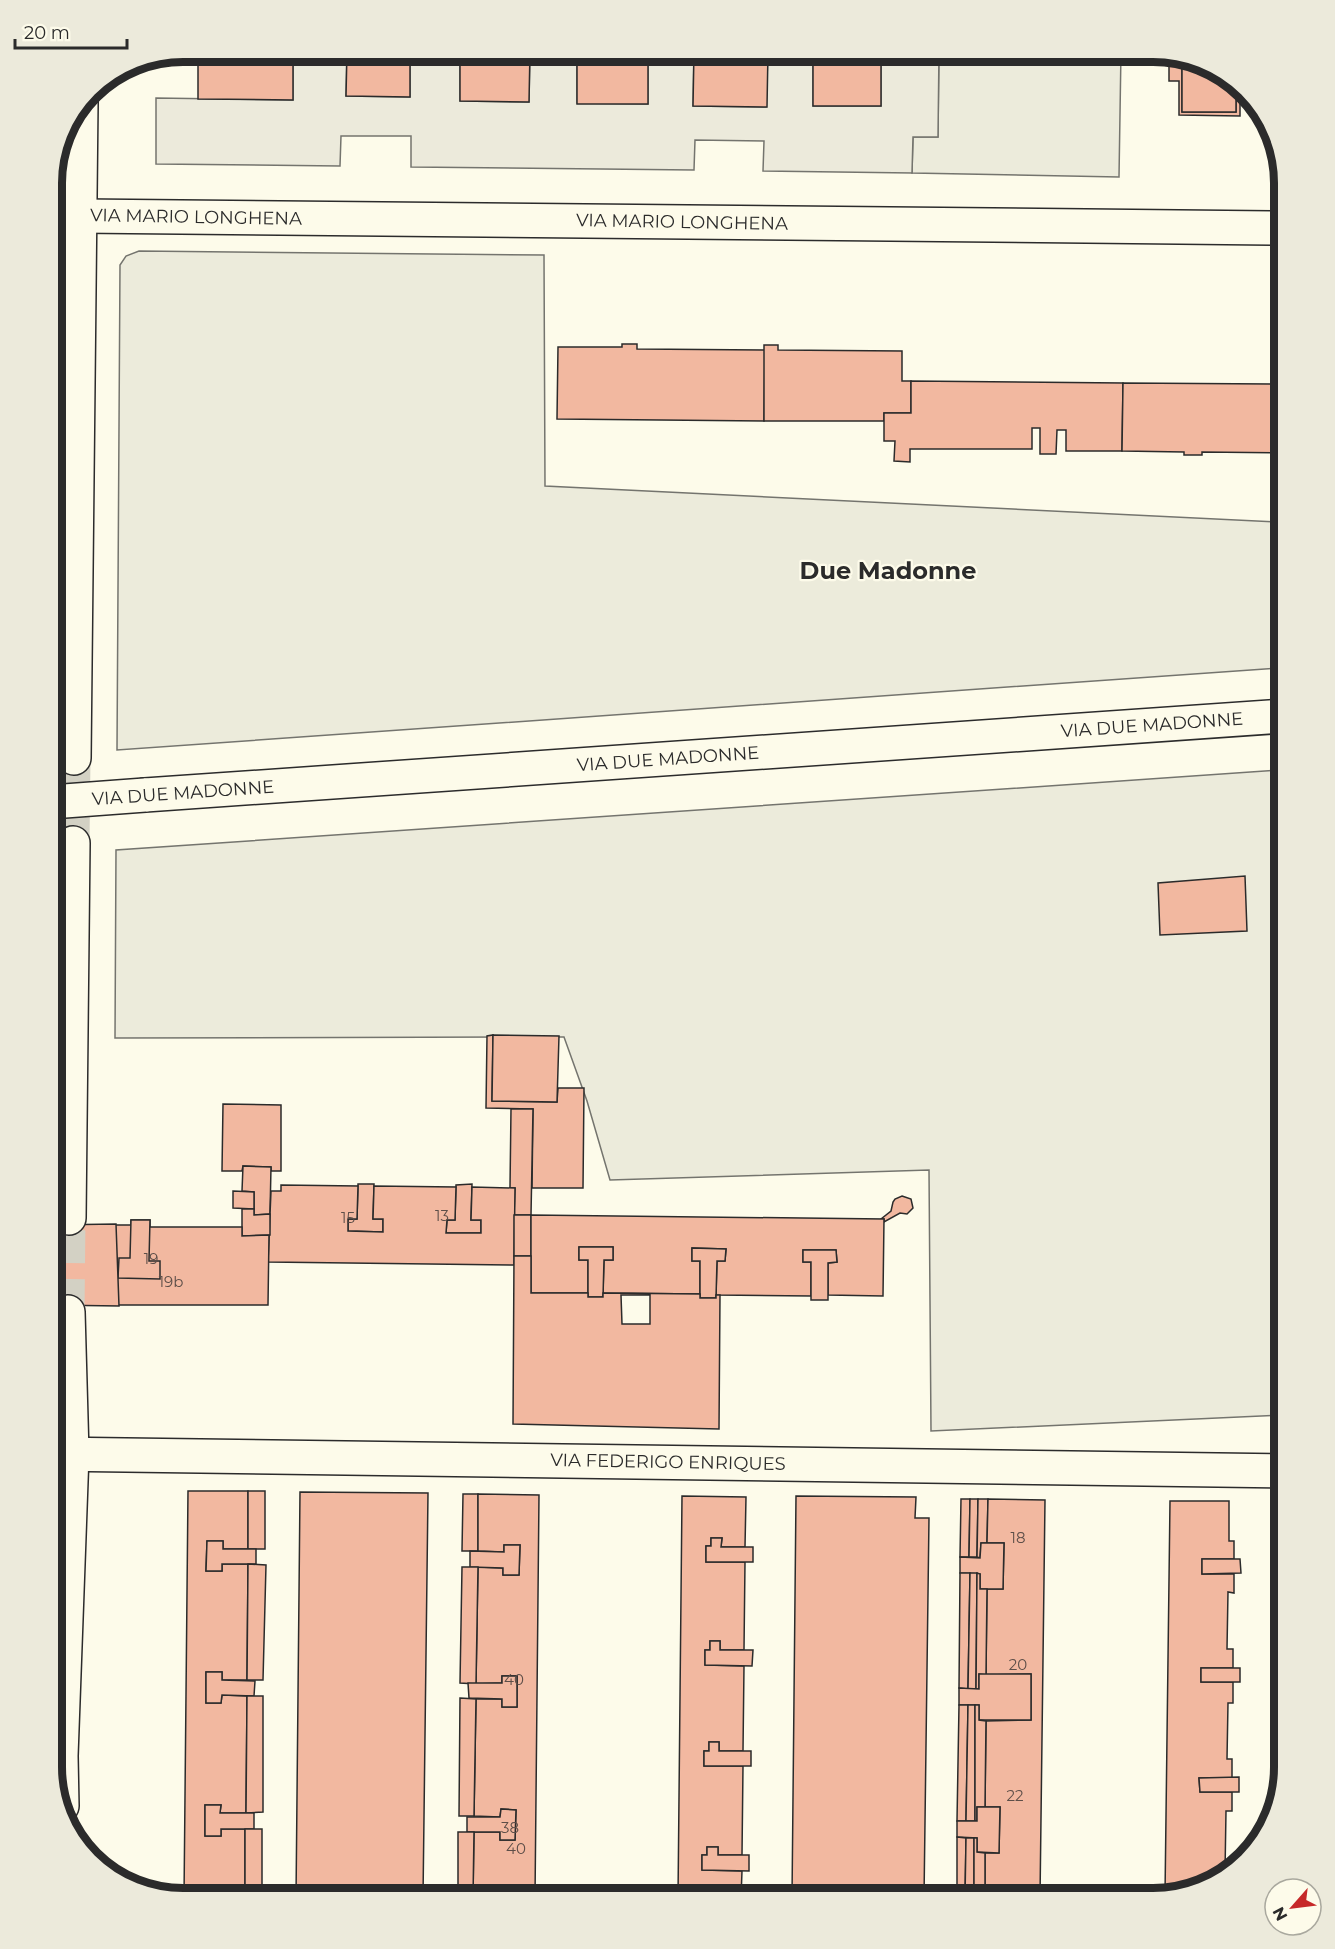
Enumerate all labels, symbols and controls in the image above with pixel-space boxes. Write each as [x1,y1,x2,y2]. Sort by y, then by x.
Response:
scale bar [15,12,128,50]
text: 20 m [24,22,70,44]
street label: VIA MARIO LONGHENA [90,204,302,230]
street label: VIA MARIO LONGHENA [576,209,788,235]
district label: Due Madonne [800,556,976,585]
street label: VIA DUE MADONNE [1060,708,1244,742]
street label: VIA DUE MADONNE [576,742,760,776]
street label: VIA DUE MADONNE [91,776,275,810]
house number: 13 [435,1206,449,1225]
house number: 15 [341,1208,355,1227]
house number: 19 [144,1249,158,1268]
house number: 19b [159,1272,183,1291]
street label: VIA FEDERIGO ENRIQUES [550,1449,786,1475]
house number: 18 [1011,1528,1026,1547]
house number: 20 [1009,1655,1027,1674]
house number: 40 [504,1670,524,1689]
house number: 22 [1006,1786,1024,1805]
house number: 38 [501,1818,519,1837]
house number: 40 [506,1839,526,1858]
north arrow [1263,1877,1323,1937]
text: N [1269,1904,1292,1924]

